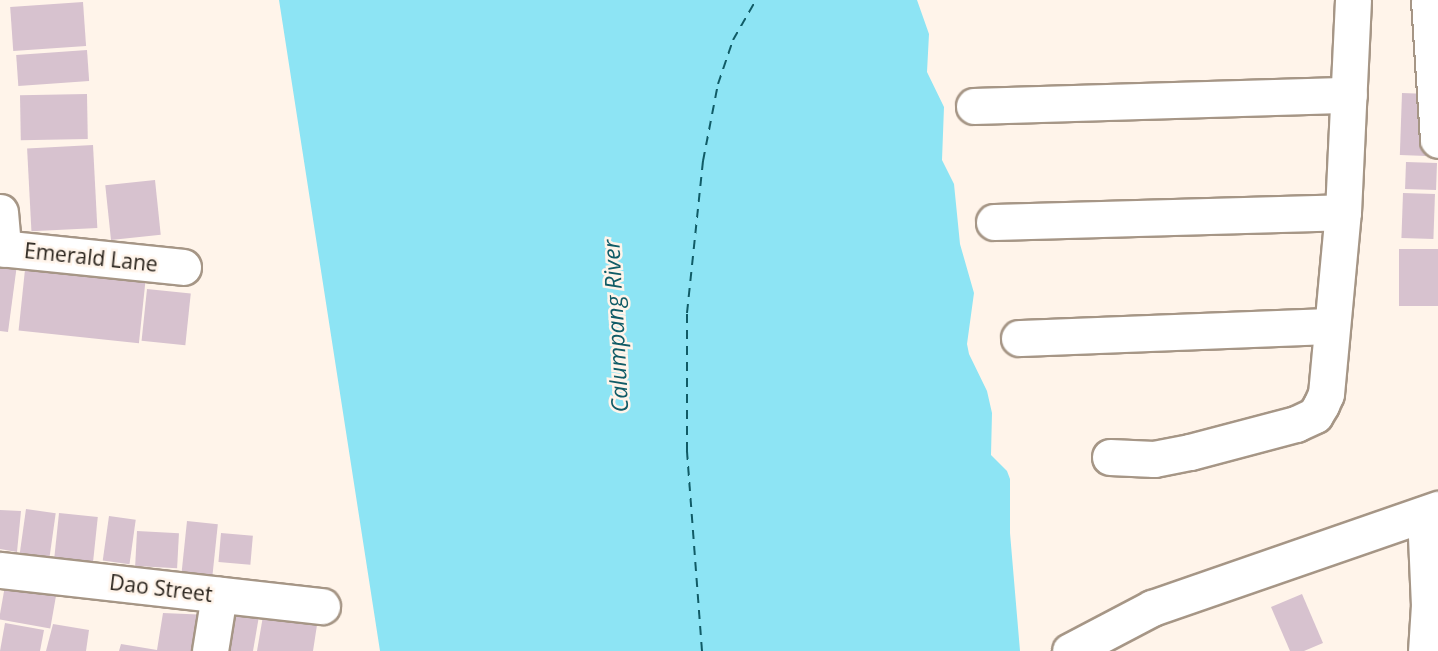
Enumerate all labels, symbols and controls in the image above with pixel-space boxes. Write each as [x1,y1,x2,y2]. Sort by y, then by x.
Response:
street label: Emerald Lane [23,237,159,277]
water label: Calumpang River [597,239,633,413]
street label: Dao Street [108,569,214,607]

